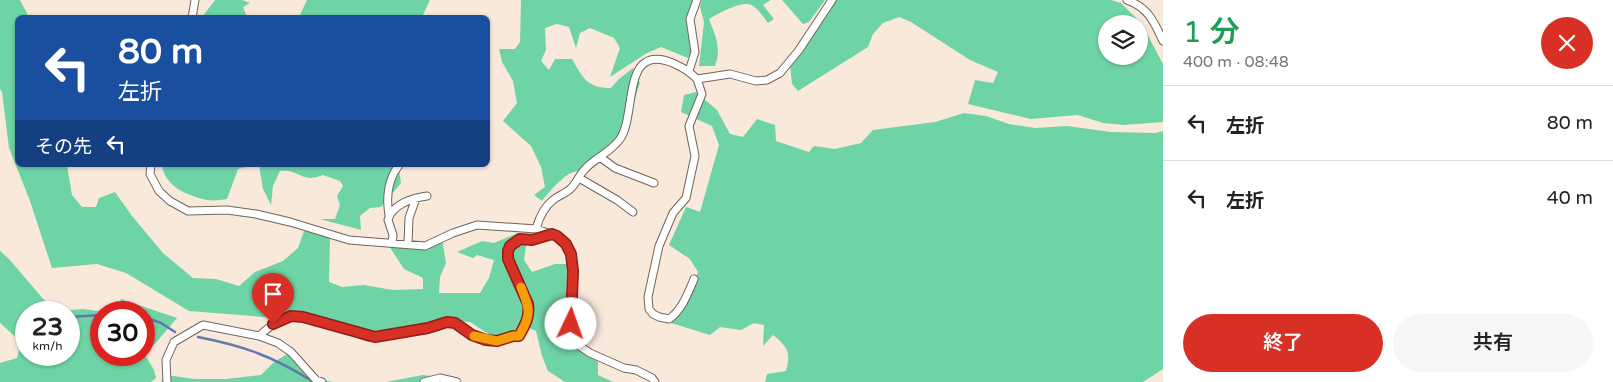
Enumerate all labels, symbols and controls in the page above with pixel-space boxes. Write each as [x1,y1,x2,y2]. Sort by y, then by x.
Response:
text: 1 分 [1183,14,1240,51]
map controls [1098,15,1148,65]
button: layers [1098,15,1148,65]
button: close [1541,17,1593,69]
text: 80 m [118,31,203,73]
icon: left [35,35,100,100]
text: 400 m · 08:48 [1183,52,1289,72]
text: 左折 [118,79,162,105]
icon: left [1183,109,1211,137]
text: 80 m [1547,112,1593,134]
text: 左折 [1226,115,1264,137]
icon: left [102,130,130,158]
text: その先 [35,136,92,158]
icon: left [1183,184,1211,212]
text: 40 m [1547,187,1593,209]
text: 左折 [1226,190,1264,212]
pin [252,273,294,324]
icon: arrive [259,280,287,308]
position arrow [544,297,596,349]
speed limit sign: 30 [90,301,155,366]
text: 23 [32,312,63,342]
button: 終了 [1183,314,1383,372]
button: 共有 [1393,314,1593,372]
text: km/h [32,339,63,353]

